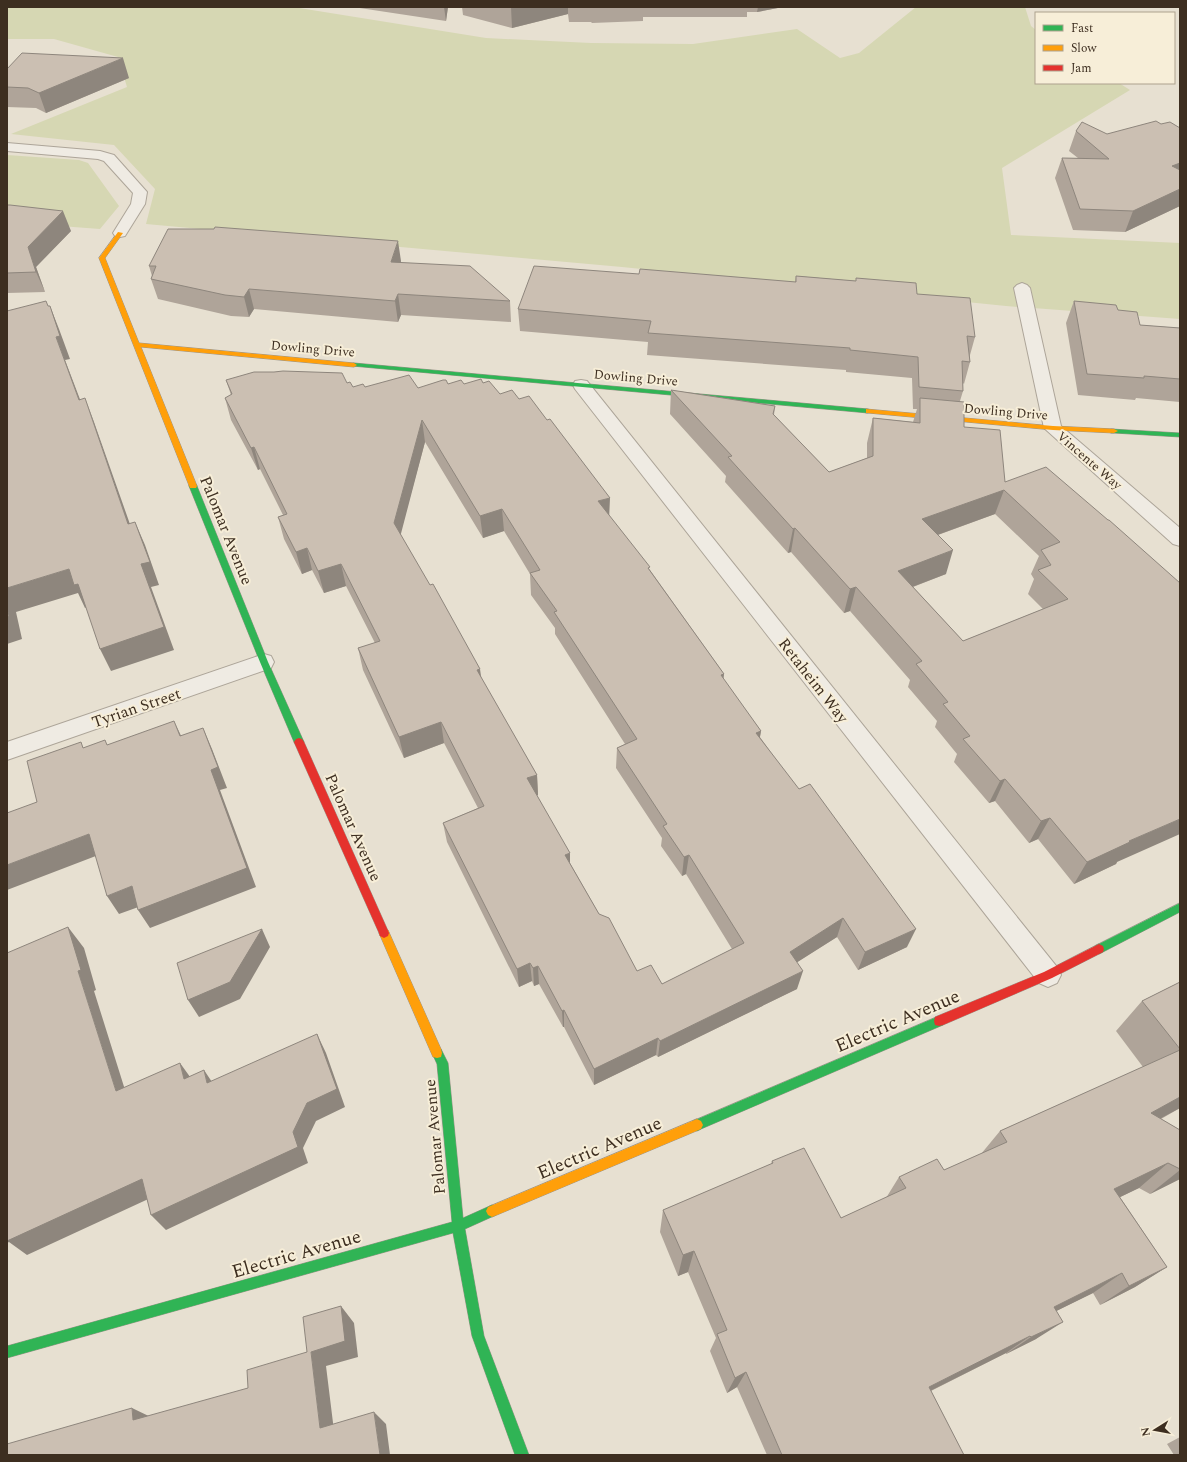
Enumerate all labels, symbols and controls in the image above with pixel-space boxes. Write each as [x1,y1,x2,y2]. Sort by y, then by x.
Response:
legend [1035,12,1175,84]
text: Fast [1071,19,1093,38]
text: Slow [1071,39,1097,58]
text: Jam [1071,59,1092,78]
street label: Dowling Drive [270,335,356,363]
street label: Dowling Drive [593,364,679,392]
street label: Dowling Drive [963,398,1049,426]
street label: Vincente Way [1052,427,1127,495]
street label: Palomar Avenue [193,472,259,588]
street label: Retaheim Way [772,633,855,729]
street label: Tyrian Street [88,681,184,734]
street label: Palomar Avenue [319,770,388,885]
street label: Electric Avenue [831,982,965,1061]
street label: Palomar Avenue [418,1078,452,1196]
street label: Electric Avenue [533,1109,667,1188]
street label: Electric Avenue [228,1222,364,1287]
north arrow [1135,1410,1175,1450]
text: N [1136,1426,1155,1438]

